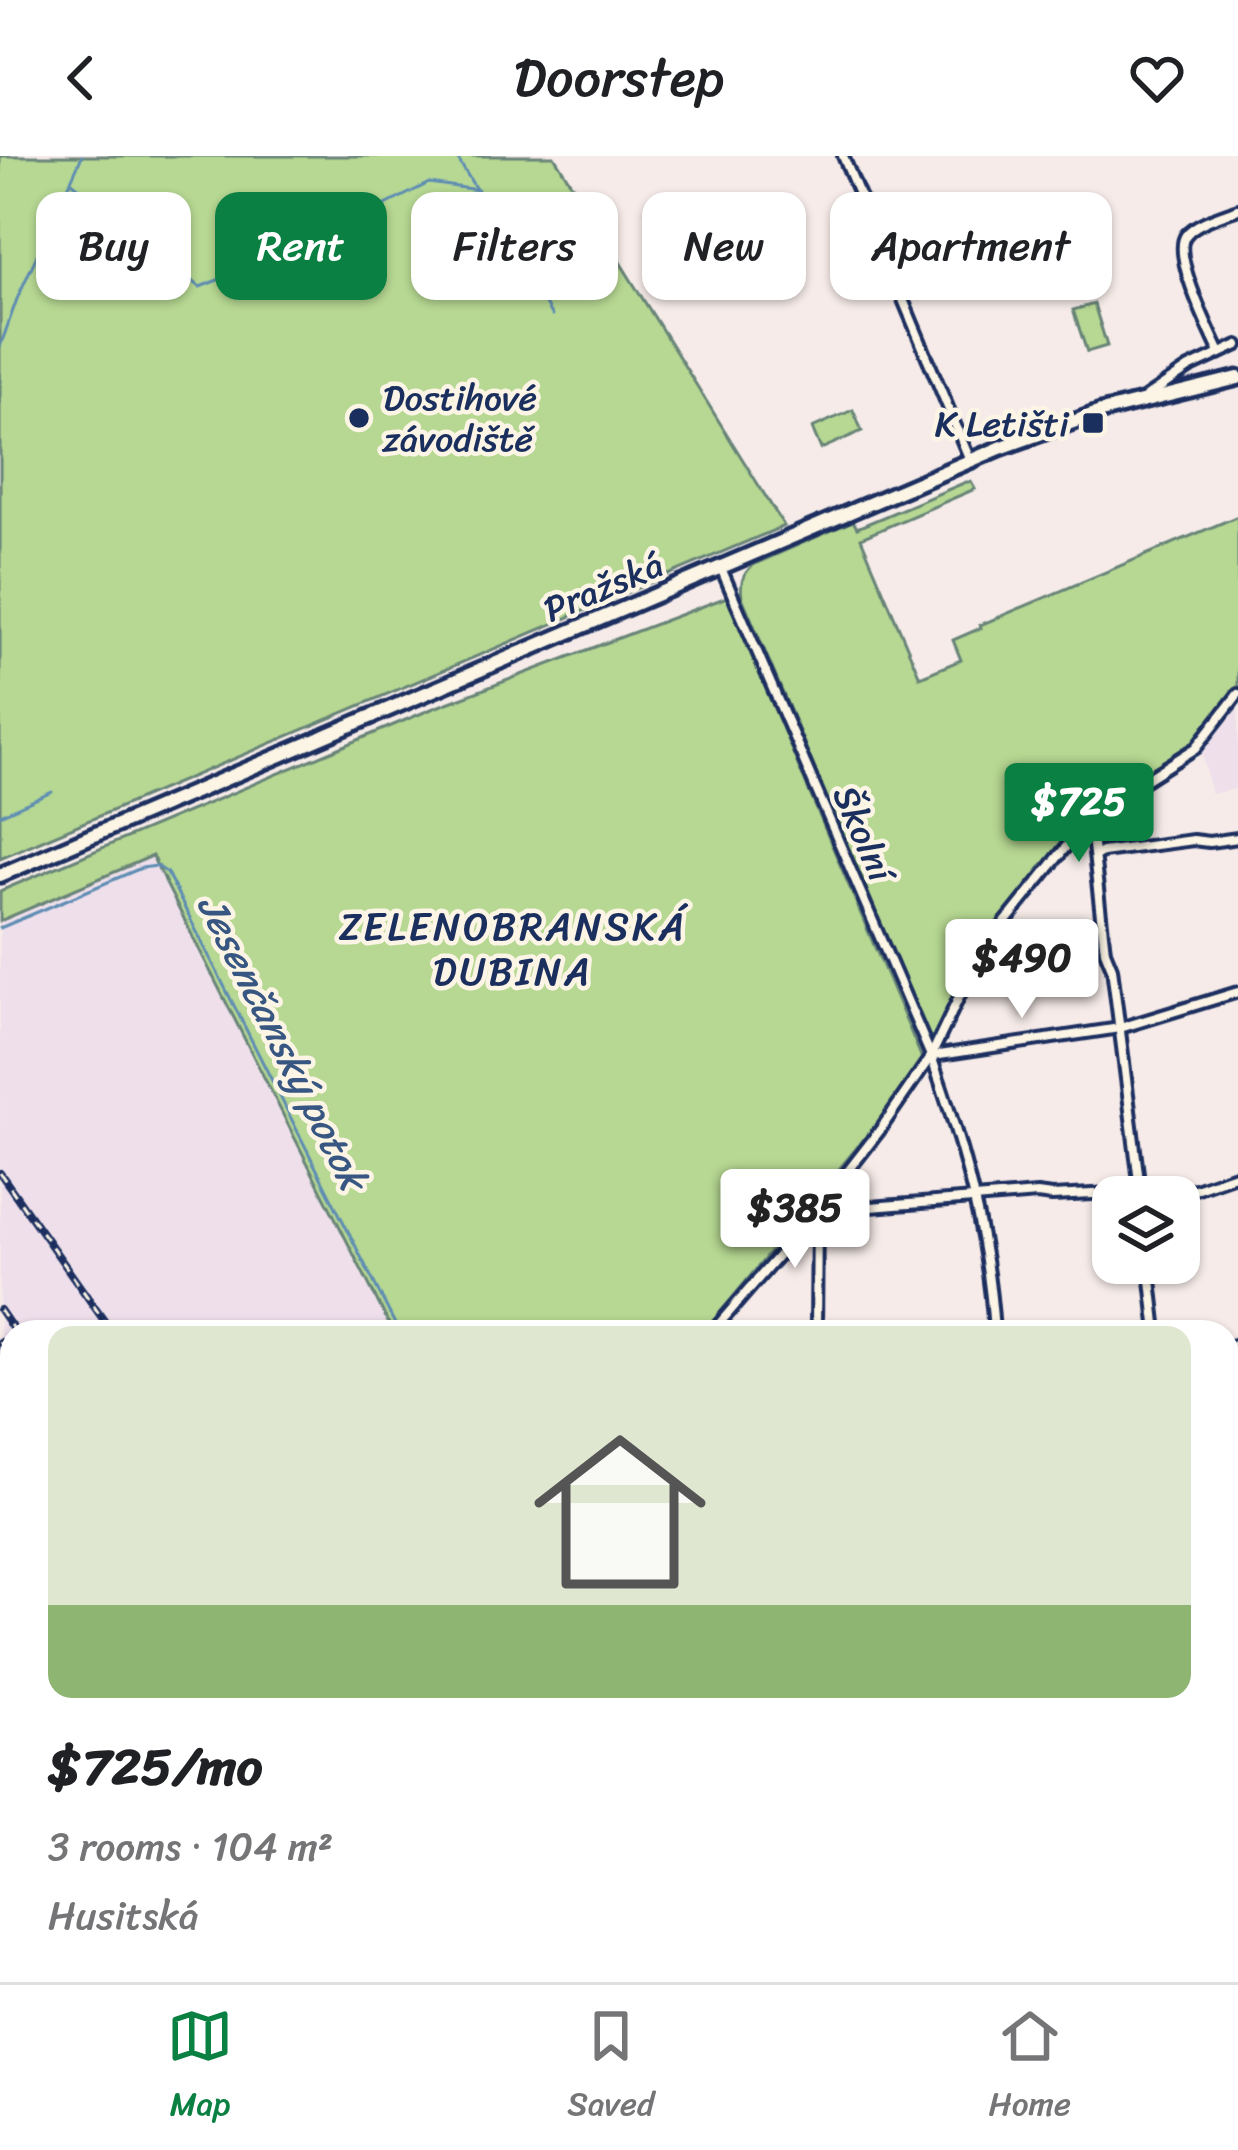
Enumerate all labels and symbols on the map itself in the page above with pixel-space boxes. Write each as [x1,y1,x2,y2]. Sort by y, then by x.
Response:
place label: Dostihové závodiště [381,366,537,471]
place label: K Letišti [935,392,1070,456]
marker: Dostihové závodiště [346,405,372,431]
marker: K Letišti [1080,410,1106,436]
street label: Pražská [533,533,674,641]
pin: $725 [1008,763,1150,865]
street label: Školní [814,775,914,896]
water label: Jesenčanský potok [178,882,389,1206]
district label: ZELENOBRANSKÁ DUBINA [339,892,689,1006]
pin: $490 [951,919,1093,1021]
pin: $385 [724,1169,866,1271]

